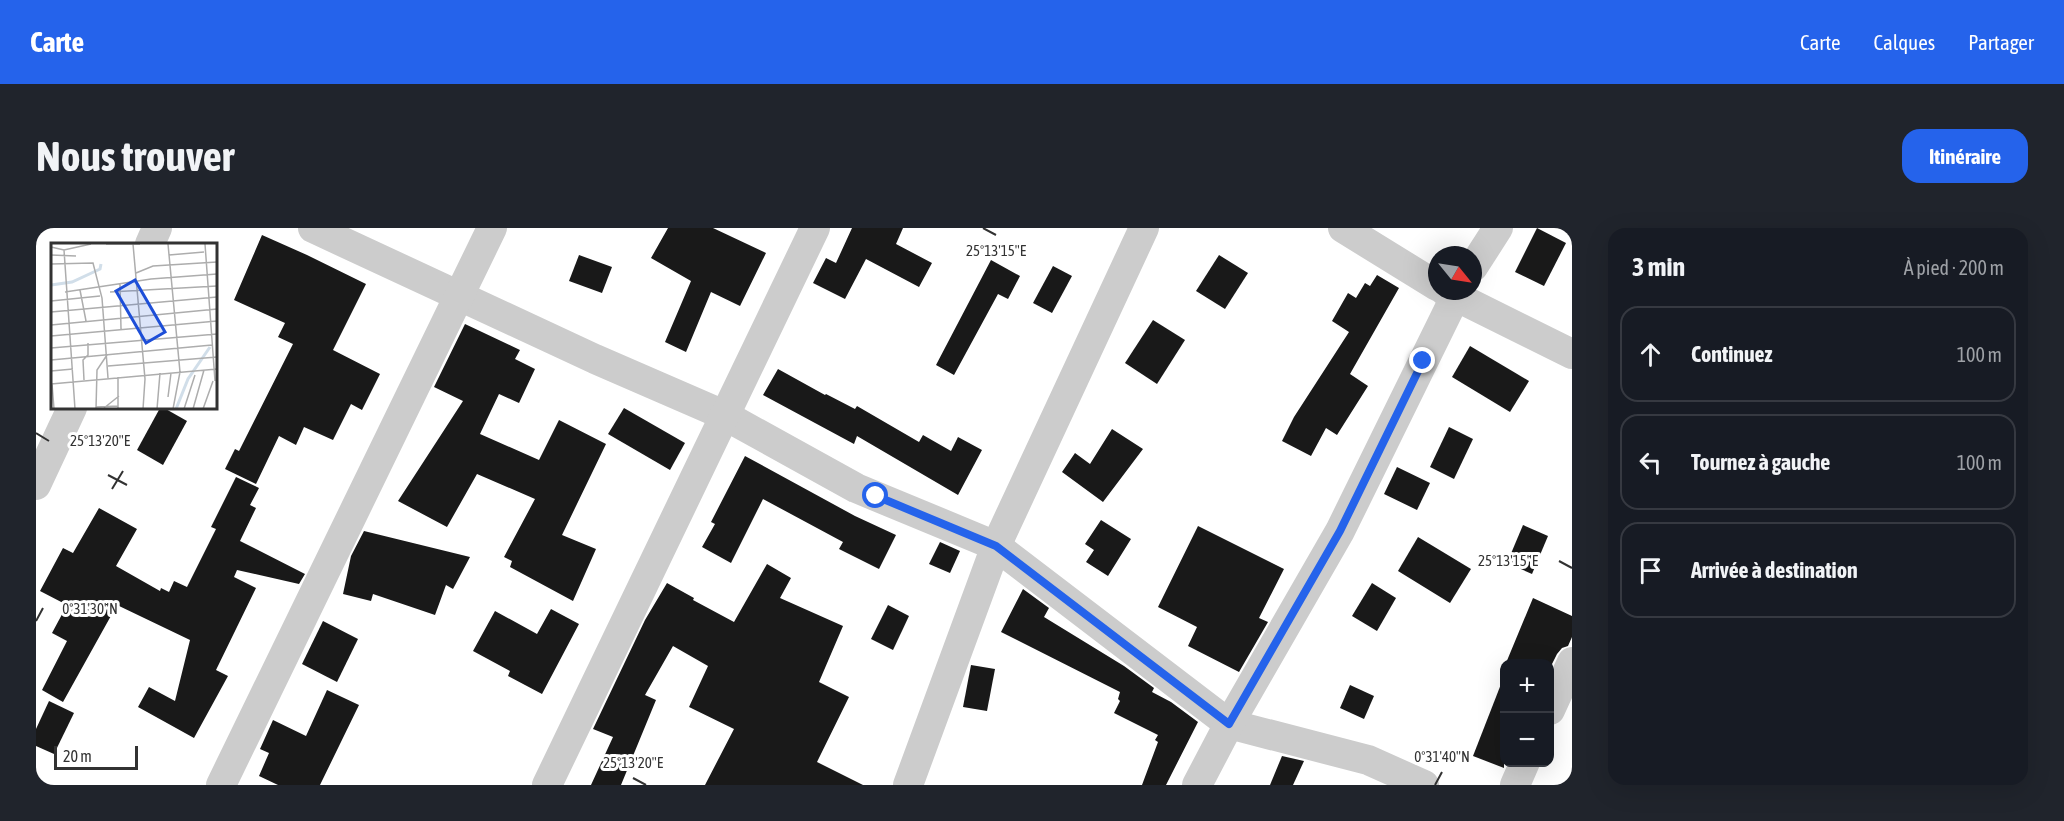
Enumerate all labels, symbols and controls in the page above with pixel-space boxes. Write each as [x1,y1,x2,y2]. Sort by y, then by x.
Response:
text: Carte [30,26,84,58]
text: Carte [1800,30,1841,54]
text: Calques [1874,30,1935,54]
text: Partager [1968,30,2034,54]
button: Itinéraire [1902,129,2028,183]
text: Nous trouver [36,132,234,180]
text: 25°13'15"E [966,242,1027,259]
inset map [51,243,218,410]
north arrow [1428,246,1482,300]
text: 3 min [1632,252,1685,282]
text: À pied · 200 m [1904,256,2004,279]
icon: ahead [1634,338,1667,371]
text: Continuez [1691,341,1773,367]
text: 100 m [1957,343,2002,366]
route end [1409,347,1435,373]
text: 25°13'20"E [70,432,131,449]
icon: left [1634,446,1667,479]
text: Tournez à gauche [1691,449,1830,475]
text: 100 m [1957,451,2002,474]
route start [862,482,888,508]
text: 25°13'15"E [1478,552,1539,569]
icon: arrive [1634,554,1667,587]
text: Arrivée à destination [1691,557,1858,583]
text: 0°31'30"N [62,600,118,617]
map controls [1500,659,1554,767]
button: + [1500,659,1554,713]
button: − [1500,713,1554,767]
scale bar [54,743,138,770]
text: 20 m [63,747,92,765]
text: 0°31'40"N [1414,748,1470,765]
text: 25°13'20"E [603,754,664,771]

